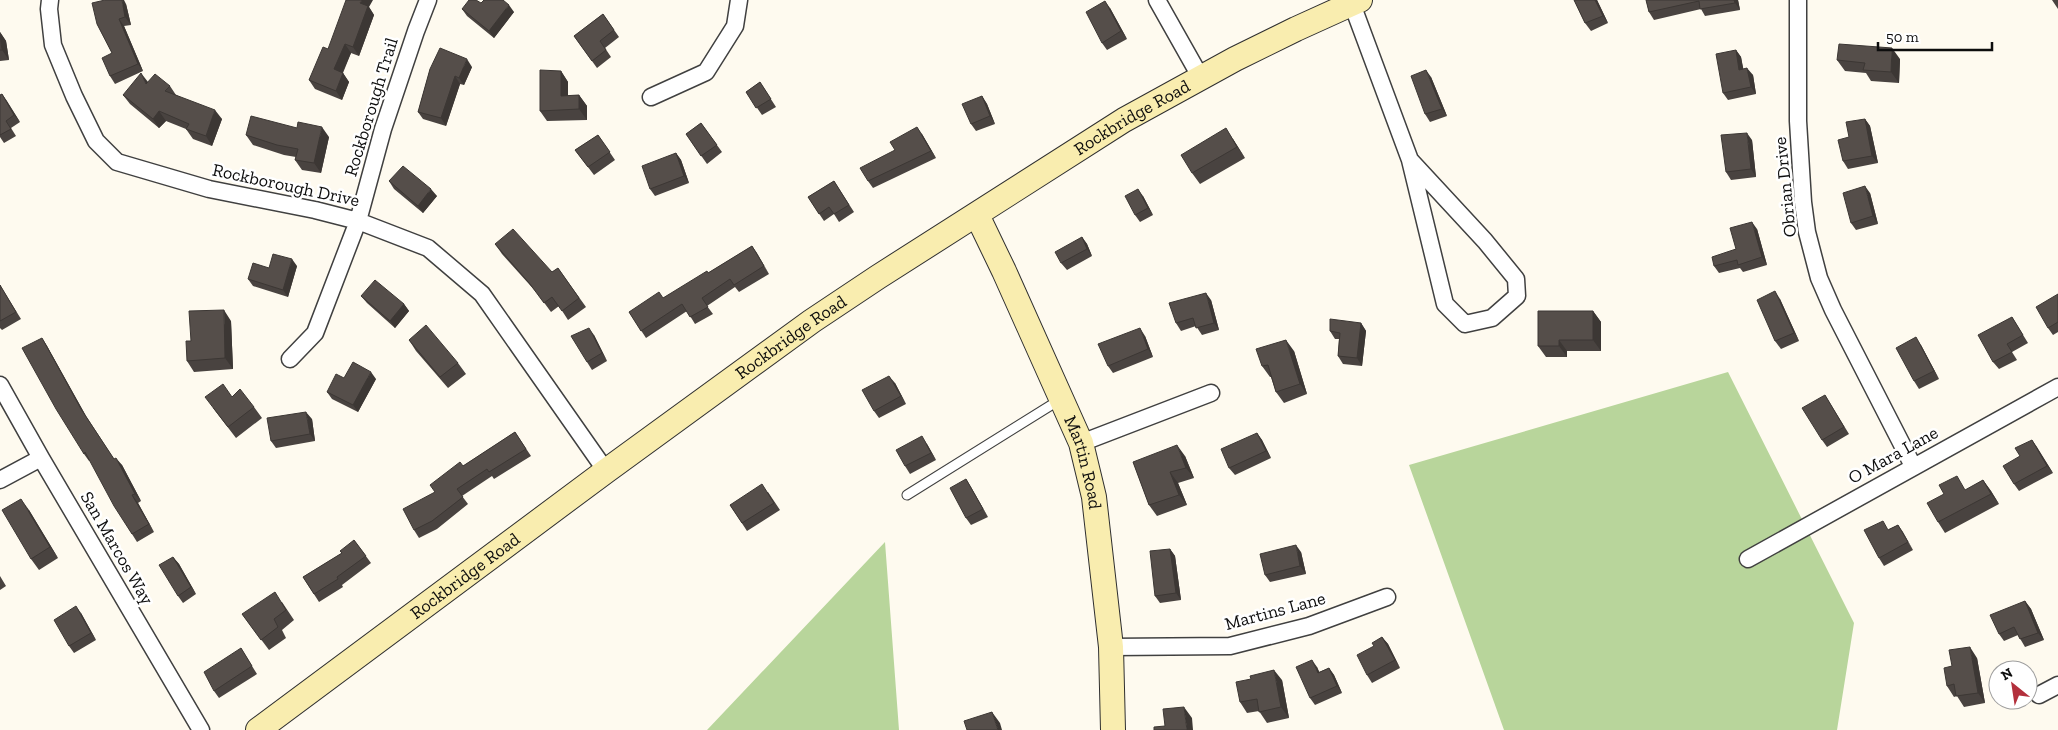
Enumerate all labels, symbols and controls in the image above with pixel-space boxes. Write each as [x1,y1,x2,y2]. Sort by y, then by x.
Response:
scale bar [1878,20,1992,52]
text: 50 m [1886,28,1919,46]
street label: Rockborough Trail [339,35,403,179]
street label: Rockbridge Road [1070,75,1194,160]
street label: Obrian Drive [1769,136,1801,238]
street label: Rockborough Drive [210,159,362,211]
street label: Rockbridge Road [731,290,851,384]
street label: Martin Road [1059,412,1106,511]
street label: O Mara Lane [1844,421,1942,489]
street label: San Marcos Way [76,487,159,609]
street label: Rockbridge Road [406,528,524,624]
street label: Martins Lane [1222,587,1328,635]
north arrow [1988,660,2038,710]
text: N [1998,664,2016,684]

